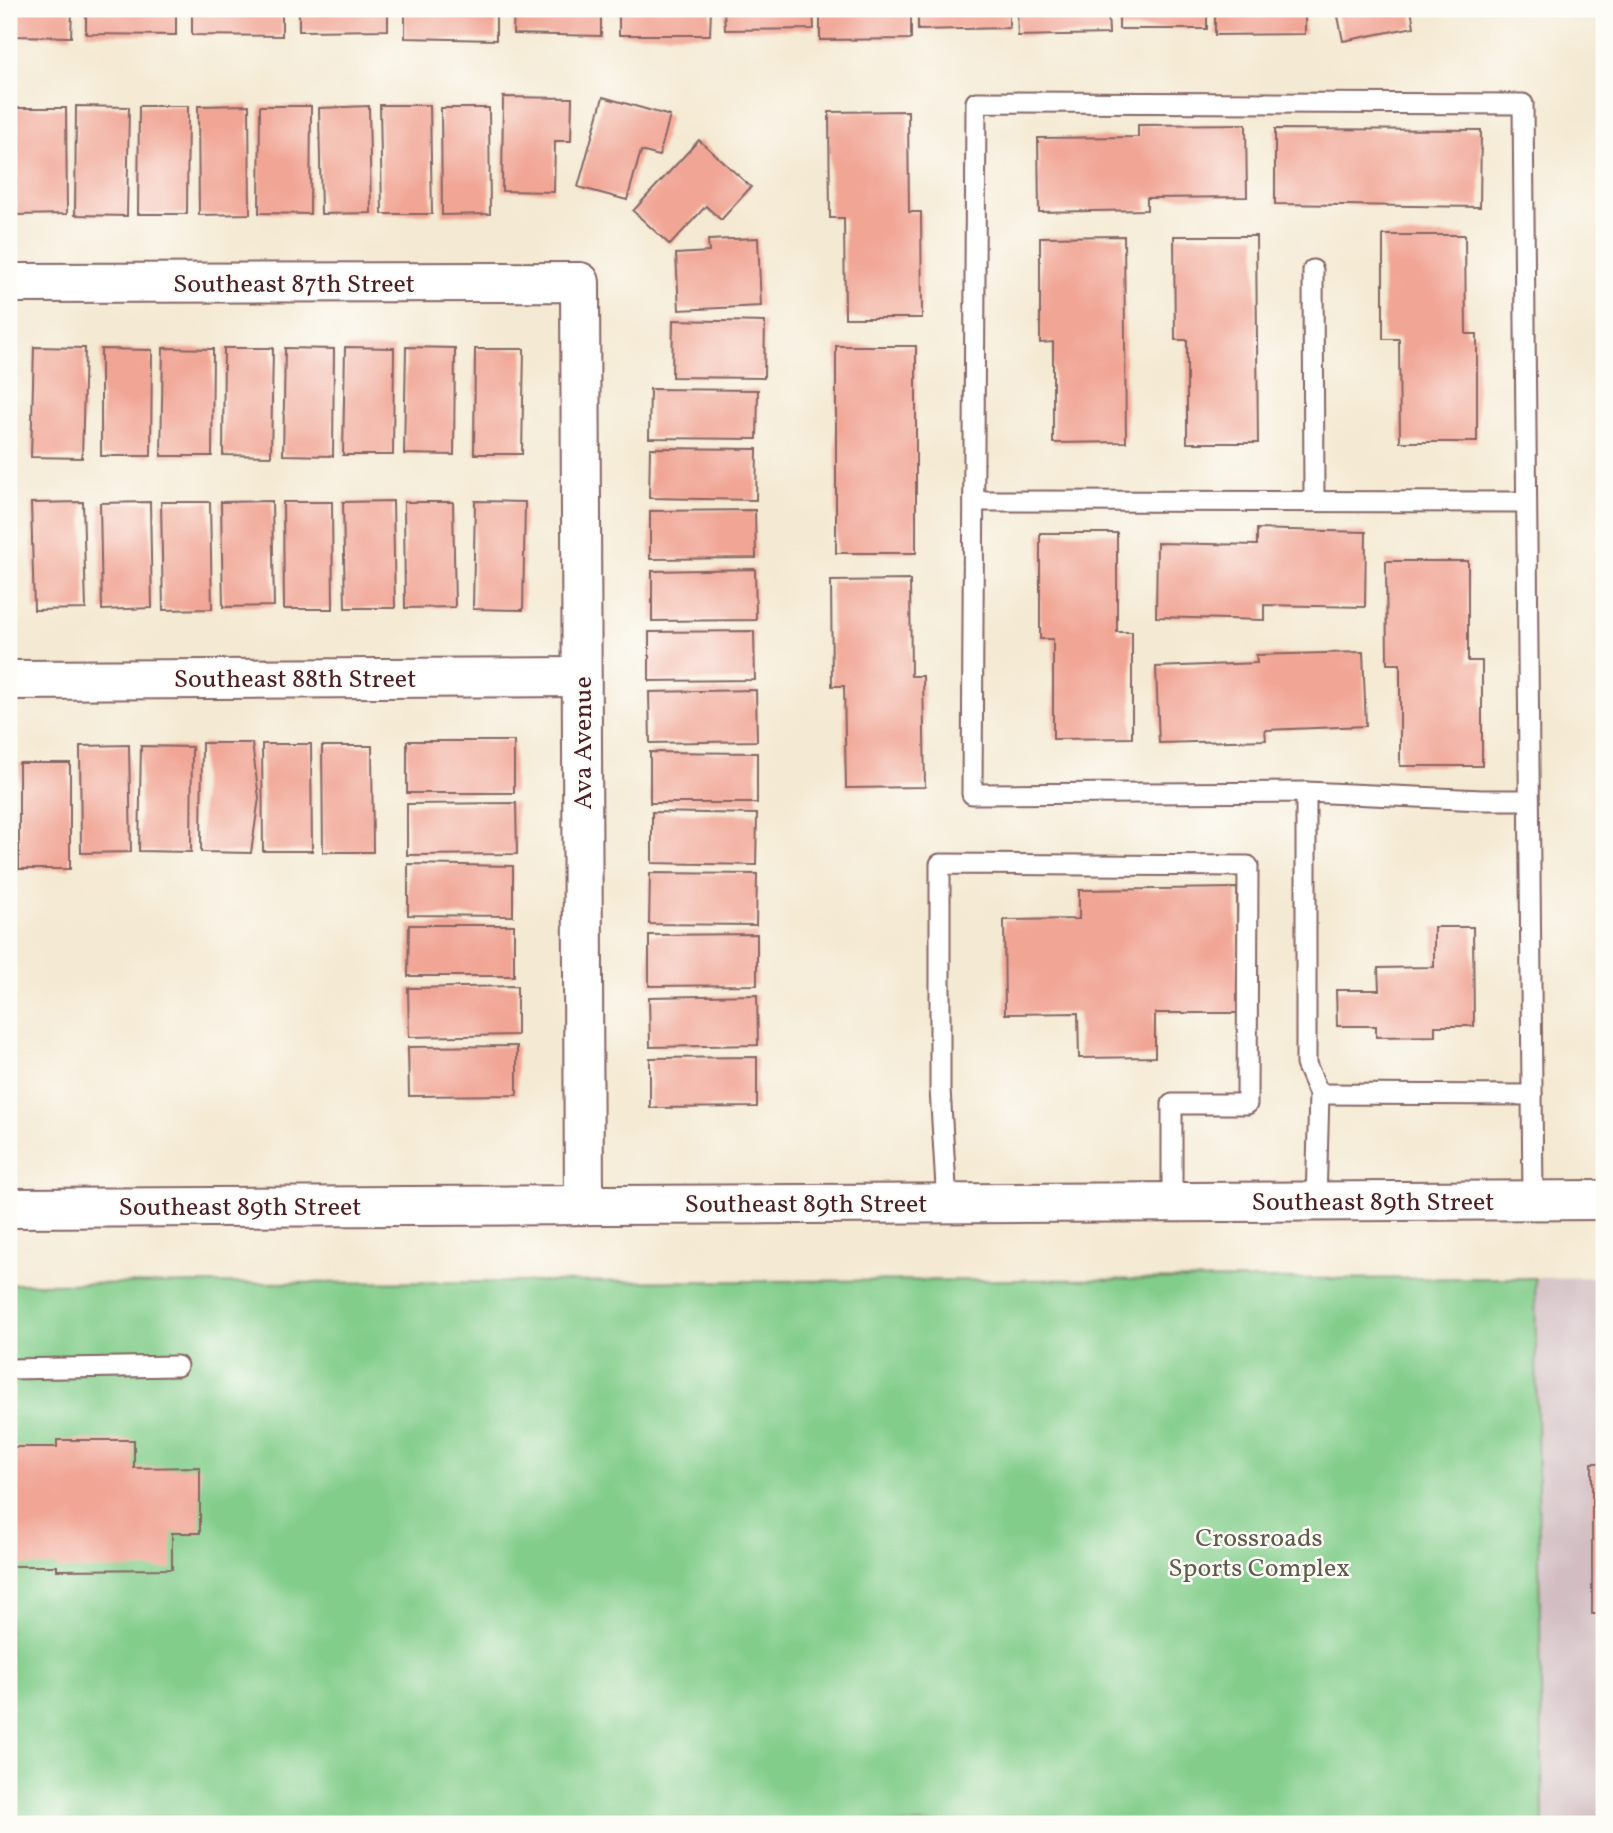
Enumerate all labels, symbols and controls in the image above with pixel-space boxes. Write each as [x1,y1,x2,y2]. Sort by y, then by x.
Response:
street label: Southeast 87th Street [173,267,415,303]
street label: Southeast 88th Street [174,662,416,698]
street label: Ava Avenue [566,676,602,810]
street label: Southeast 89th Street [1252,1185,1494,1221]
street label: Southeast 89th Street [685,1187,927,1223]
street label: Southeast 89th Street [119,1190,361,1226]
park label: Crossroads Sports Complex [1168,1521,1350,1587]

